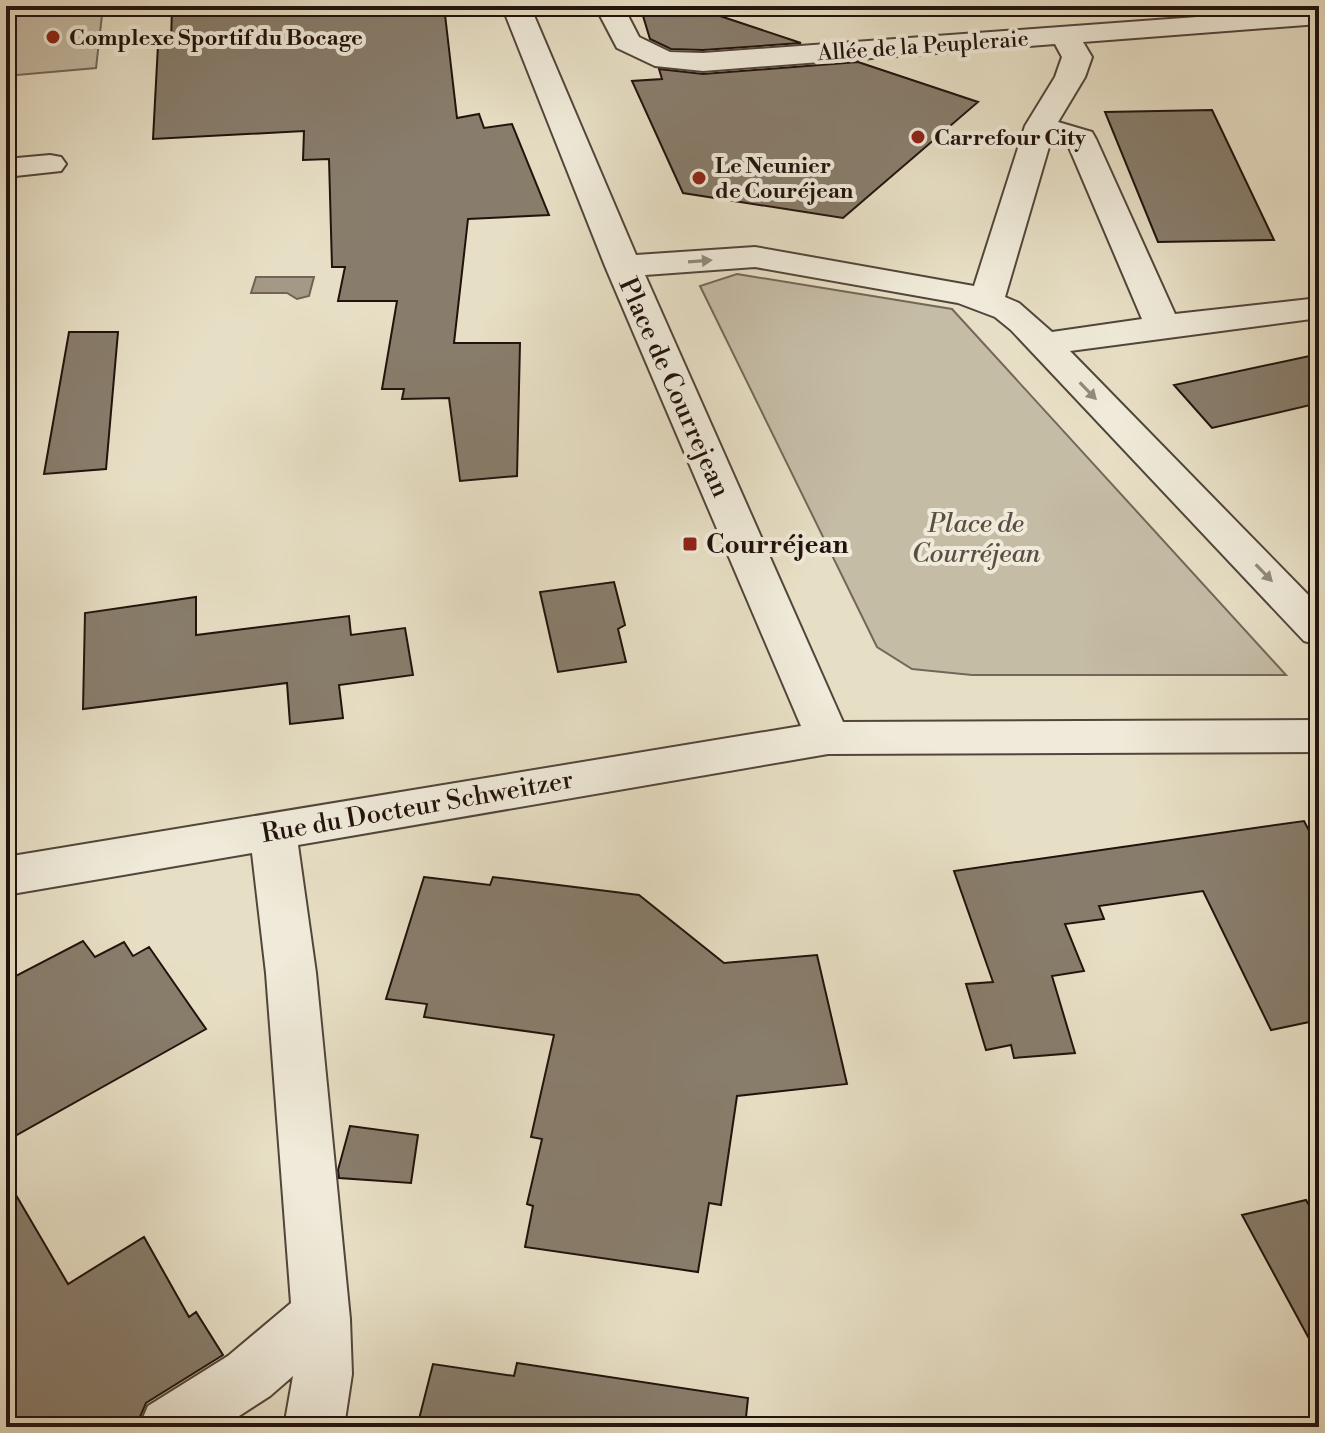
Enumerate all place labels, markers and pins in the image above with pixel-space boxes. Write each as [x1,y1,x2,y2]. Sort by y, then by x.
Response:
place label: Complexe Sportif du Bocage [69,25,363,52]
marker: Complexe Sportif du Bocage [44,28,62,46]
place label: Carrefour City [934,125,1087,152]
marker: Carrefour City [909,128,927,146]
place label: Le Neunier de Couréjean [715,153,854,205]
marker: Le Neunier de Couréjean [690,169,708,187]
place label: Courréjean [706,529,849,561]
marker: Courréjean [681,535,699,553]

